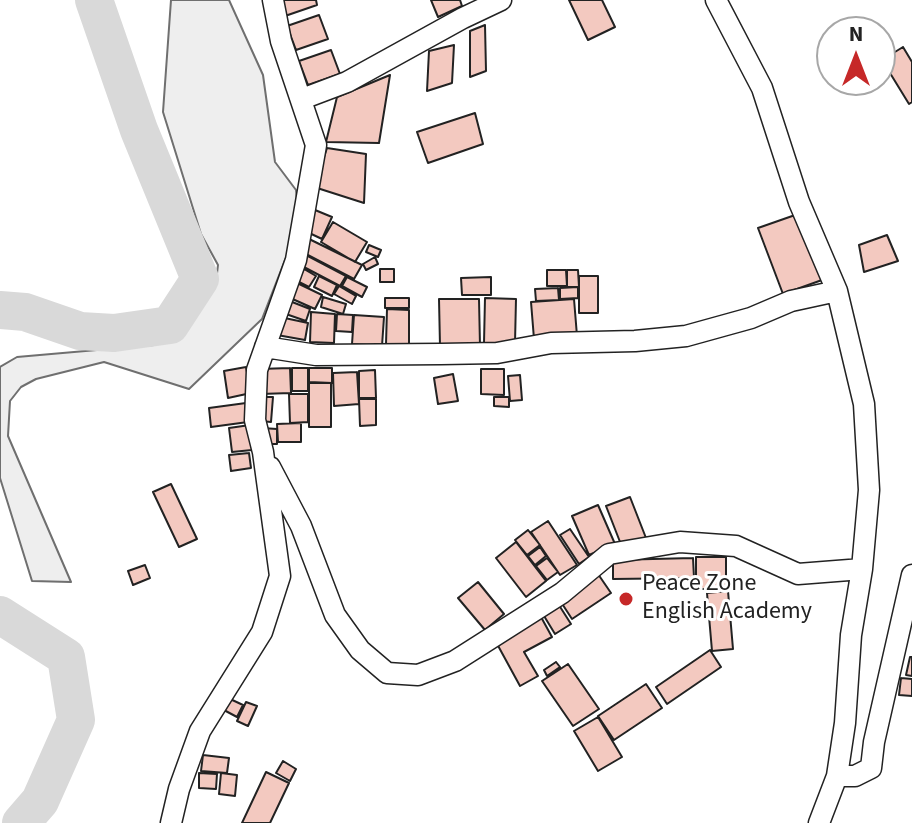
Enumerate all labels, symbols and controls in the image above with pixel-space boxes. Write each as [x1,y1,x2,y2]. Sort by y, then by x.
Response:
north arrow [816,16,896,96]
text: N [849,18,863,50]
place label: Peace Zone English Academy [642,571,812,627]
marker: Peace Zone English Academy [617,590,635,608]

